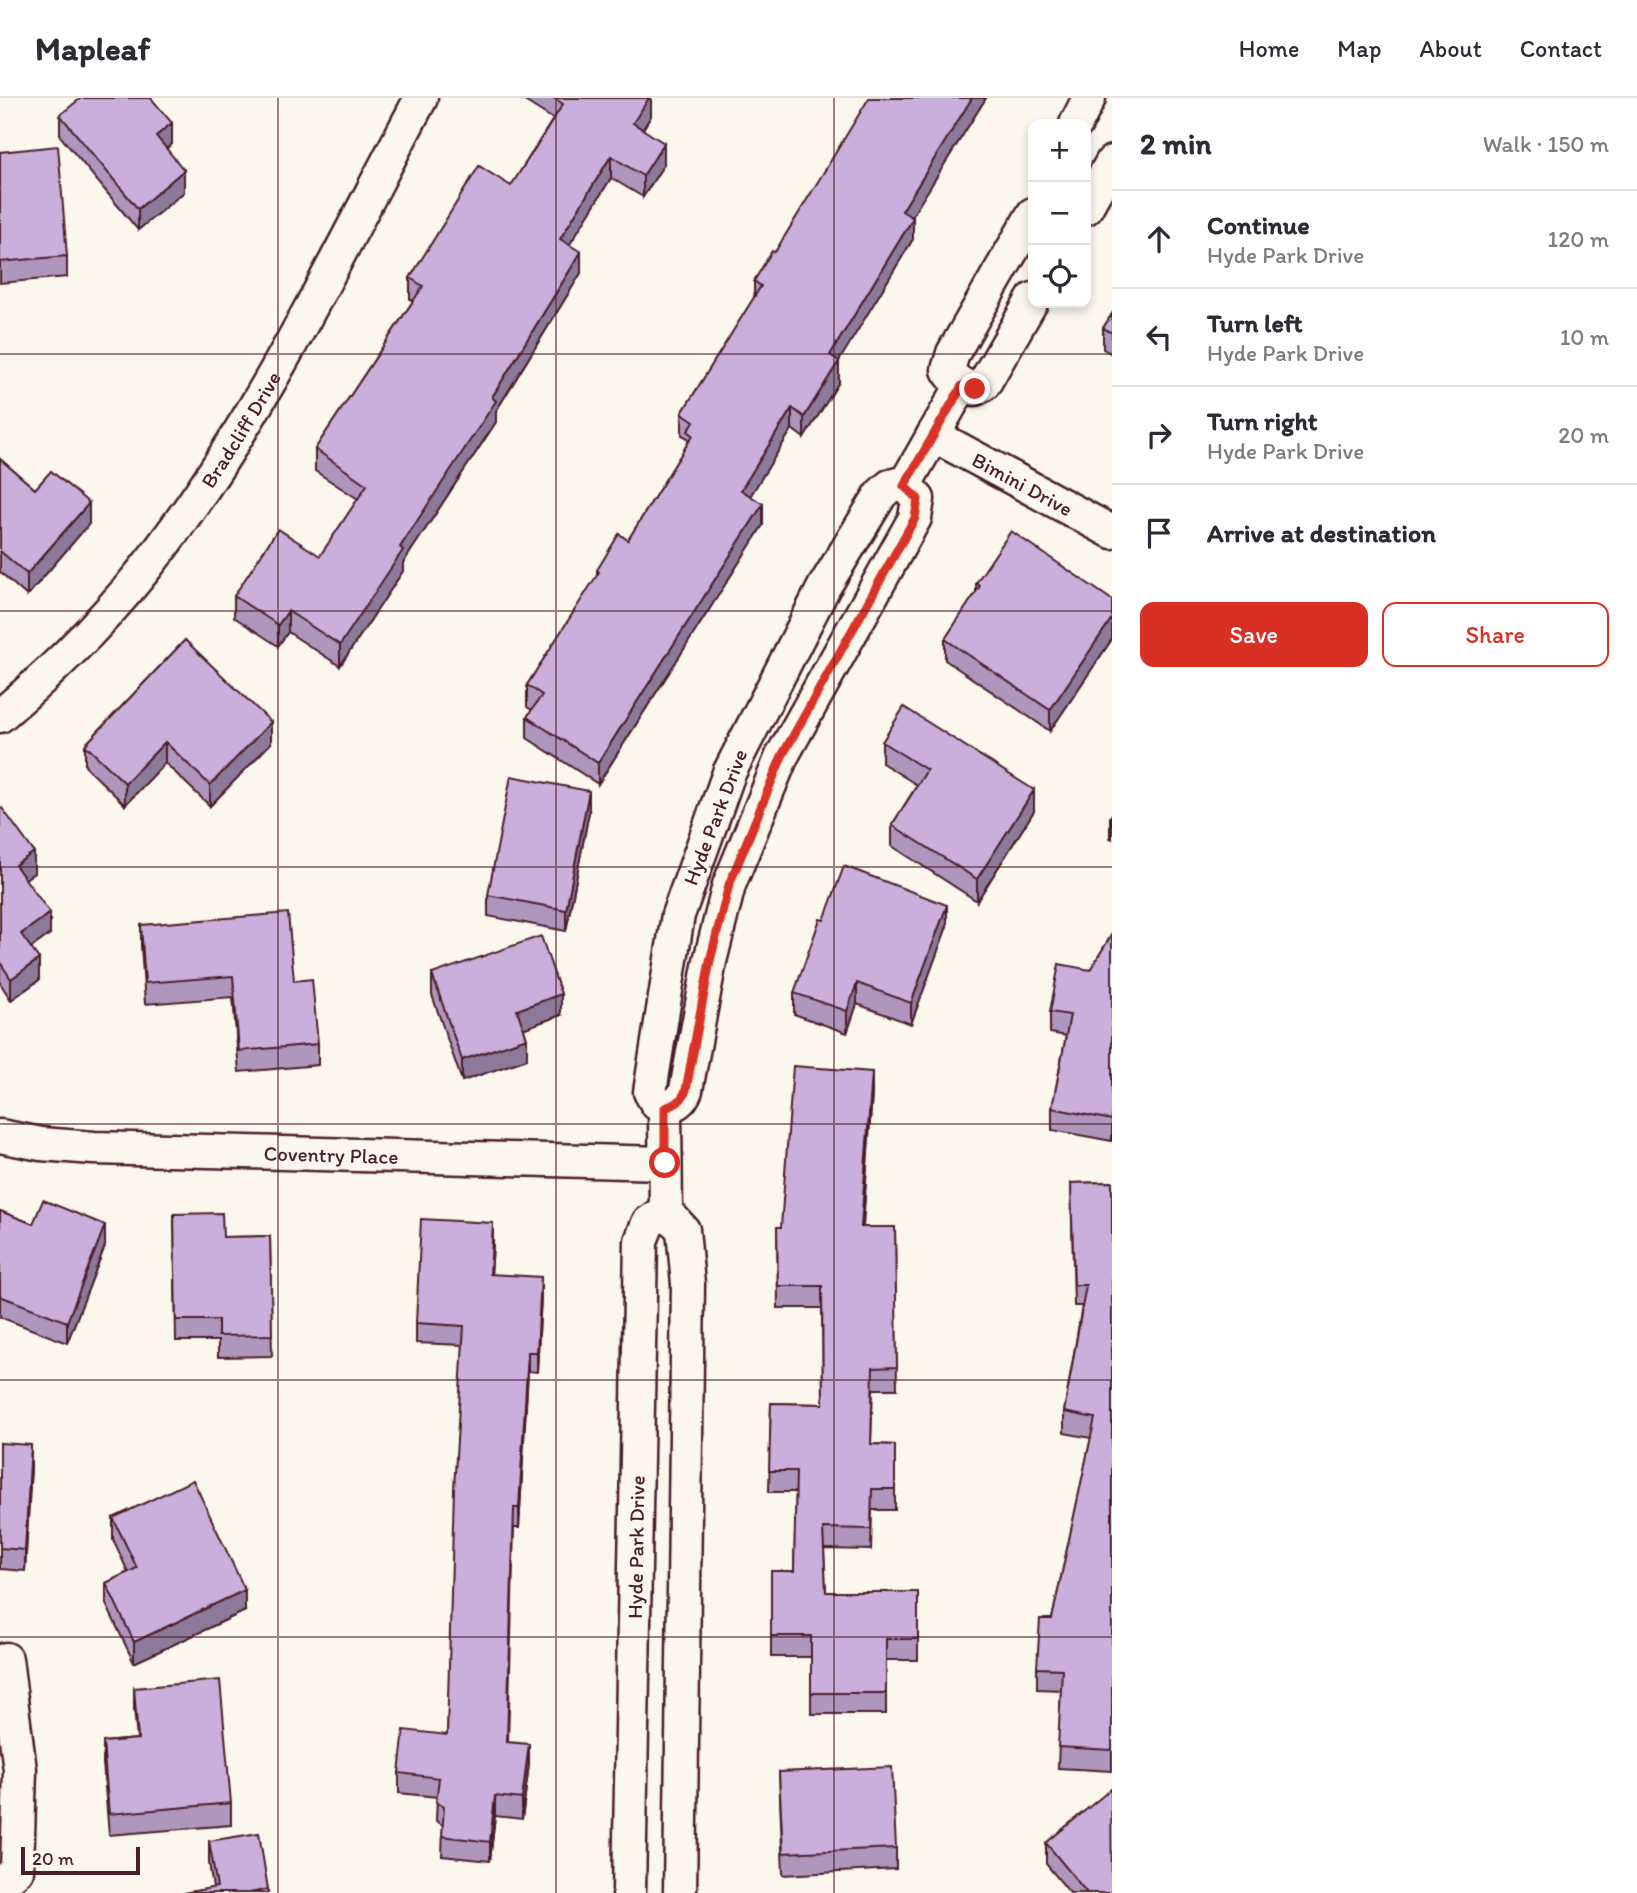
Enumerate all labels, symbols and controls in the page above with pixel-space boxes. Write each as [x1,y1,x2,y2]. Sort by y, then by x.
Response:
text: Mapleaf [35,29,150,68]
text: Home [1239,34,1299,63]
text: Map [1337,34,1381,63]
text: About [1419,34,1482,63]
text: Contact [1520,34,1602,63]
map controls [1028,119,1091,308]
button: + [1028,119,1091,182]
text: 2 min [1140,125,1211,162]
text: Walk · 150 m [1483,130,1609,158]
button: − [1028,182,1091,245]
text: Continue [1207,209,1310,241]
icon: ahead [1140,220,1178,258]
text: 120 m [1548,225,1609,253]
text: Hyde Park Drive [1207,241,1364,269]
button: locate [1028,245,1091,308]
text: Turn left [1207,307,1303,339]
icon: left [1140,318,1178,356]
text: 10 m [1560,323,1609,351]
text: Hyde Park Drive [1207,339,1364,367]
street label: Bradcliff Drive [195,367,286,492]
route end [959,373,990,404]
text: Turn right [1207,405,1318,437]
icon: right [1140,416,1178,454]
text: 20 m [1558,421,1609,449]
text: Hyde Park Drive [1207,437,1364,465]
street label: Bimini Drive [968,446,1077,521]
icon: arrive [1140,514,1178,552]
text: Arrive at destination [1207,517,1436,549]
button: Save [1140,602,1368,667]
button: Share [1382,602,1609,667]
street label: Hyde Park Drive [678,746,752,888]
street label: Coventry Place [263,1140,399,1168]
route start [649,1147,680,1178]
street label: Hyde Park Drive [622,1475,649,1619]
scale bar [21,1844,140,1876]
text: 20 m [32,1847,74,1870]

